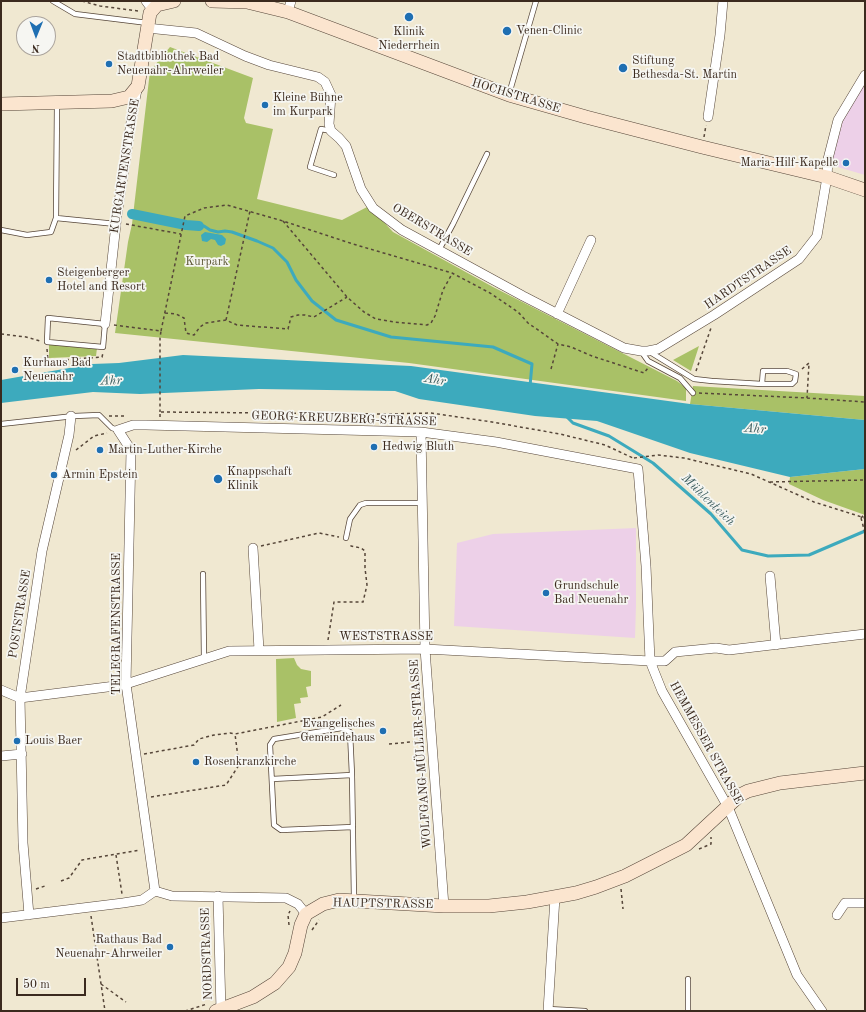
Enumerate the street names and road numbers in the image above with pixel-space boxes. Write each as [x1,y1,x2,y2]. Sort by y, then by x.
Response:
street label: HOCHSTRASSE [470,76,562,116]
street label: KURGARTENSTRASSE [107,98,143,234]
street label: OBERSTRASSE [390,201,474,259]
street label: HARDTSTRASSE [702,243,794,313]
street label: GEORG-KREUZBERG-STRASSE [251,409,437,429]
street label: TELEGRAFENSTRASSE [110,553,124,695]
street label: POSTSTRASSE [6,569,34,659]
street label: WESTSTRASSE [339,630,433,644]
street label: WOLFGANG-MÜLLER-STRASSE [407,659,435,849]
street label: HEMMESSER STRASSE [666,679,746,807]
street label: HAUPTSTRASSE [333,896,433,912]
street label: NORDSTRASSE [198,908,216,1000]

